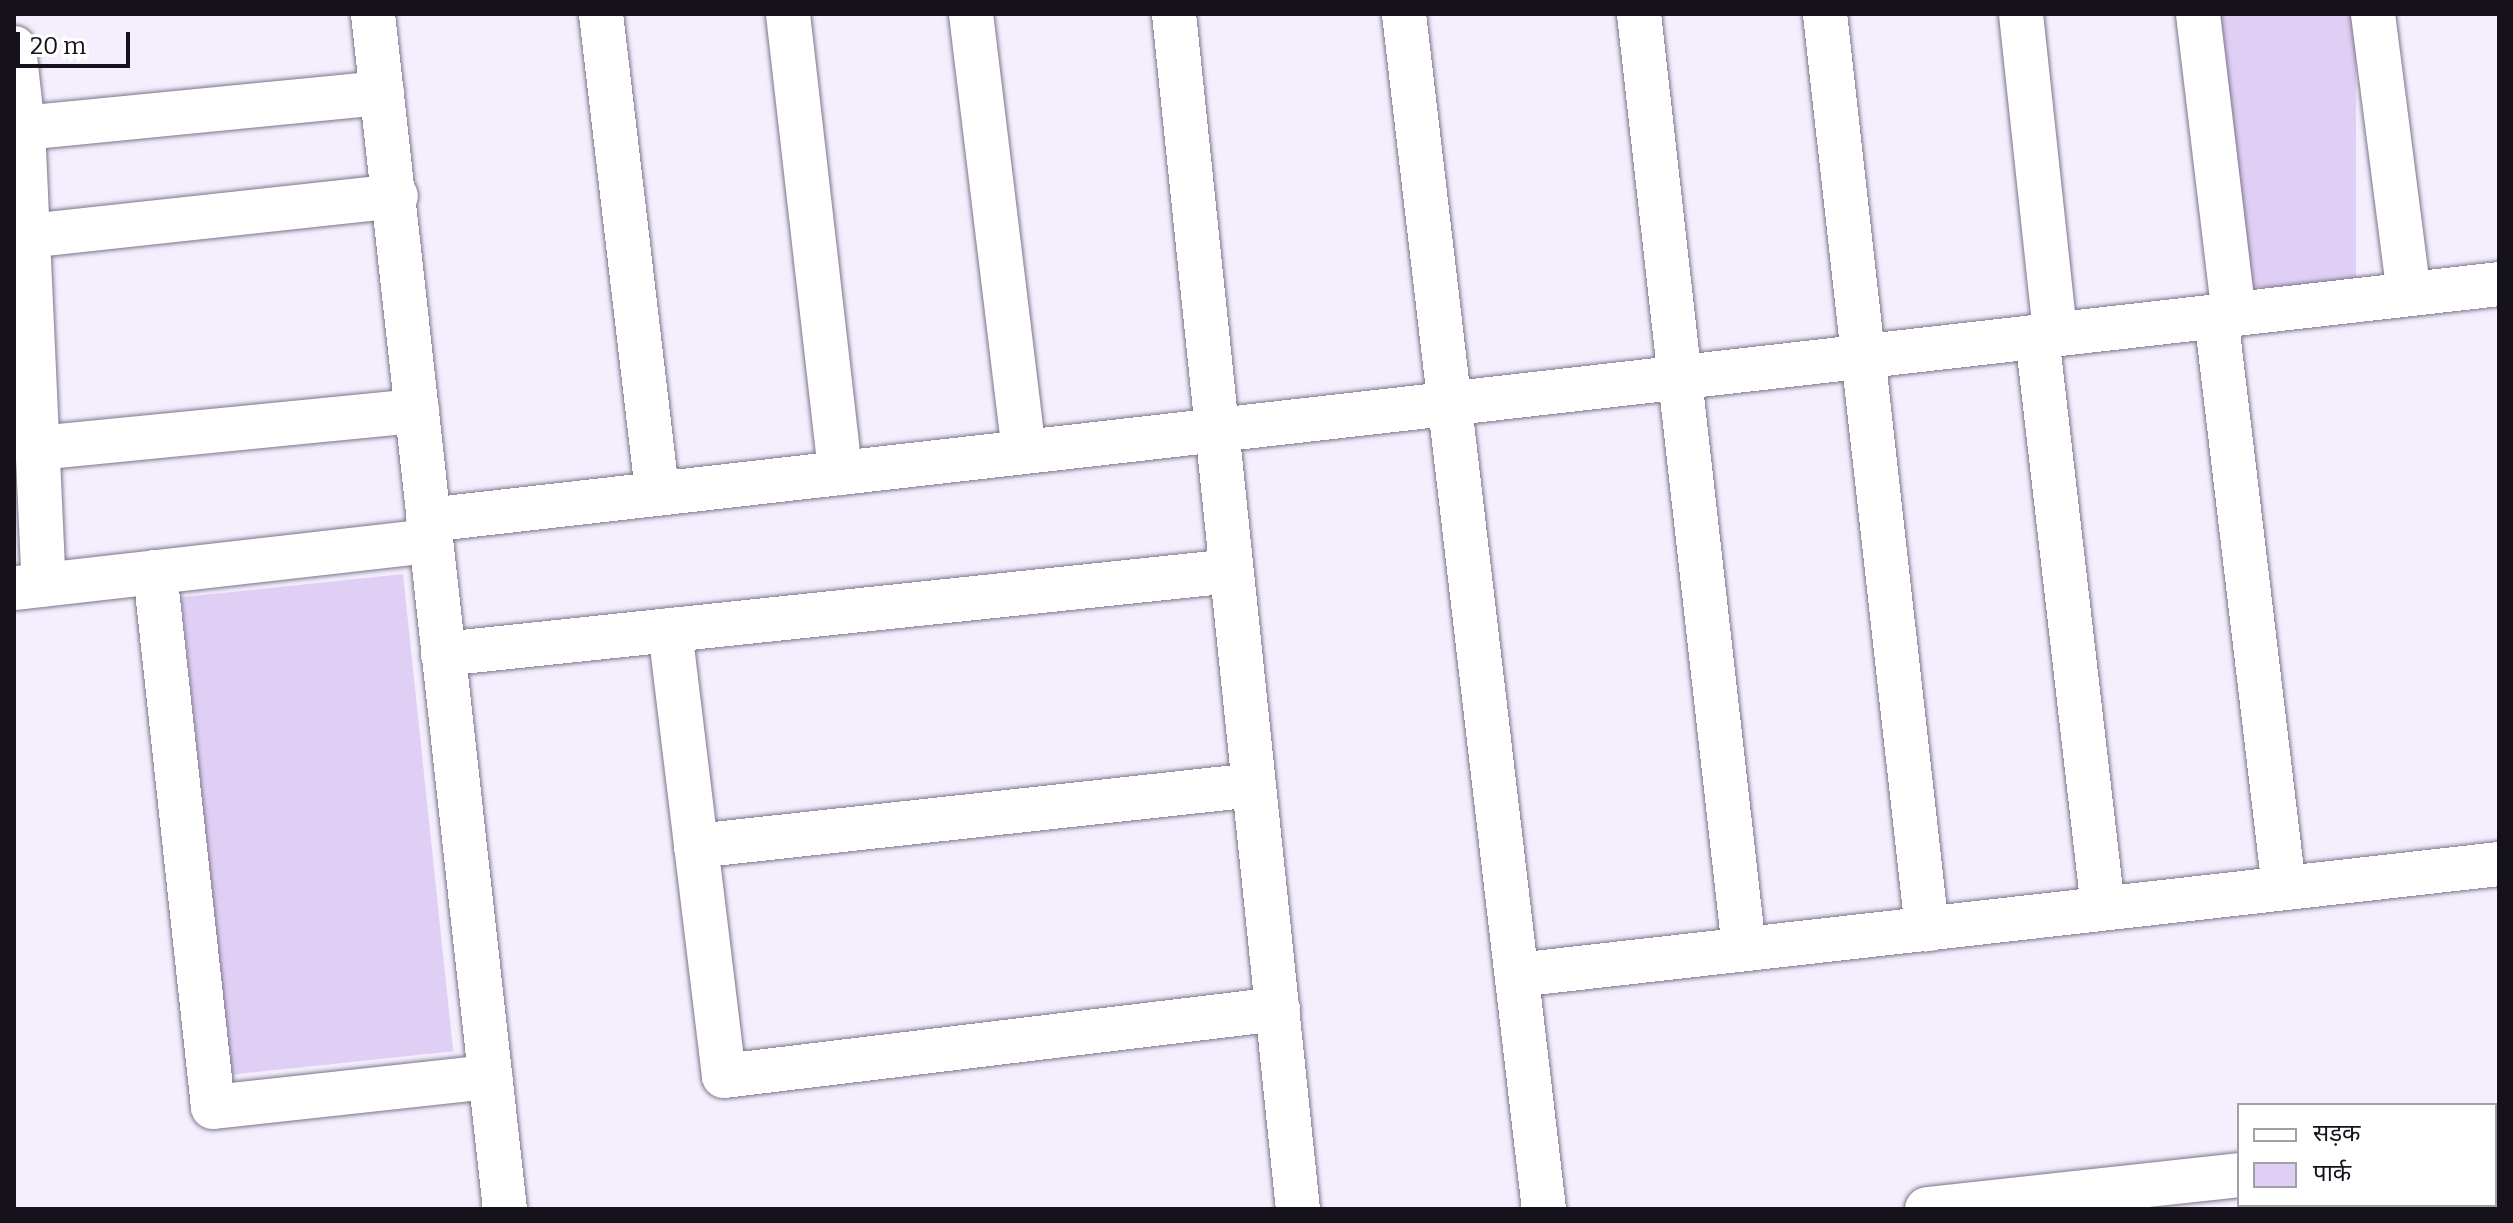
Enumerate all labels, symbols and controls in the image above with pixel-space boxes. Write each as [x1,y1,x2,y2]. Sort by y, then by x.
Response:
scale bar [20,16,134,66]
text: 20 m [30,32,86,60]
legend [2237,1103,2497,1207]
text: सड़क [2313,1119,2361,1147]
text: पार्क [2313,1159,2351,1187]

